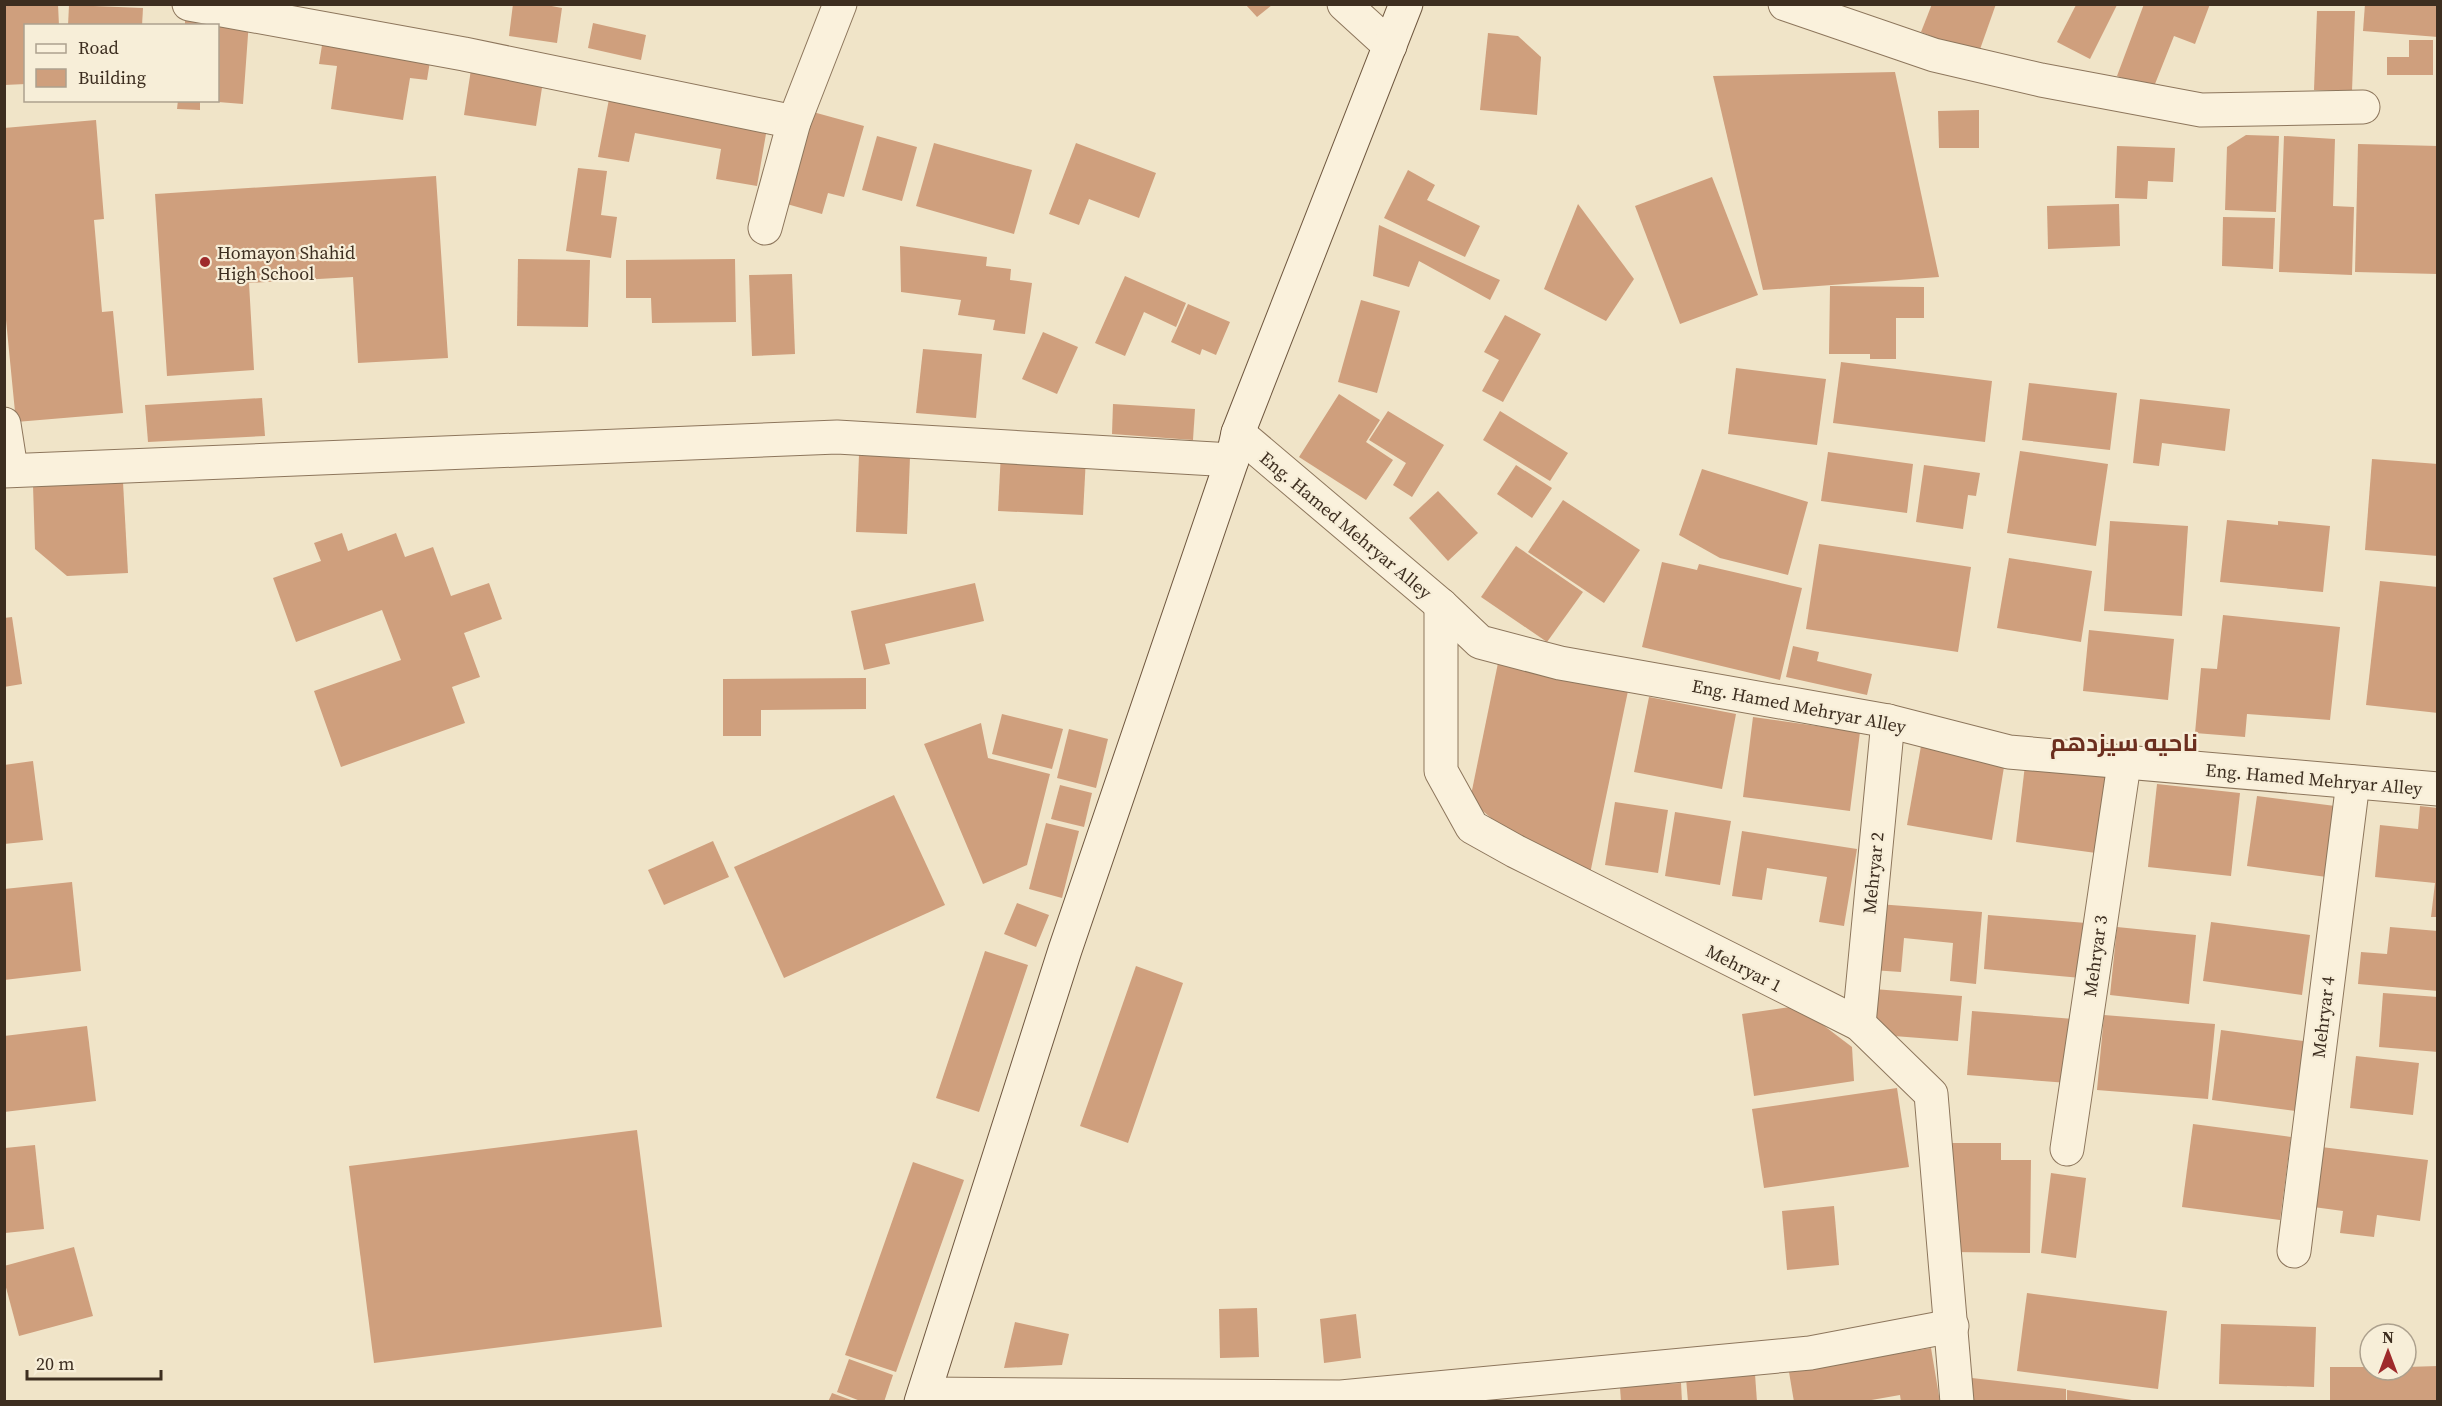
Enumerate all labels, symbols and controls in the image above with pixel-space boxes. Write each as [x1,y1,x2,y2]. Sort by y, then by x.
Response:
legend [24,24,219,102]
text: Road [78,35,119,60]
text: Building [78,65,146,90]
place label: Homayon Shahid High School [217,240,355,286]
marker: Homayon Shahid High School [198,255,212,269]
street label: Eng. Hamed Mehryar Alley [1255,445,1438,605]
street label: Eng. Hamed Mehryar Alley [1690,673,1909,739]
district label: ناحیه سیزدهم [2050,726,2198,759]
street label: Eng. Hamed Mehryar Alley [2205,757,2424,801]
street label: Mehryar 2 [1856,831,1890,915]
street label: Mehryar 3 [2077,914,2113,998]
street label: Mehryar 1 [1702,938,1786,998]
street label: Mehryar 4 [2306,975,2340,1059]
north arrow [2358,1322,2418,1382]
text: N [2382,1326,2394,1348]
scale bar [27,1343,160,1381]
text: 20 m [36,1351,74,1376]

